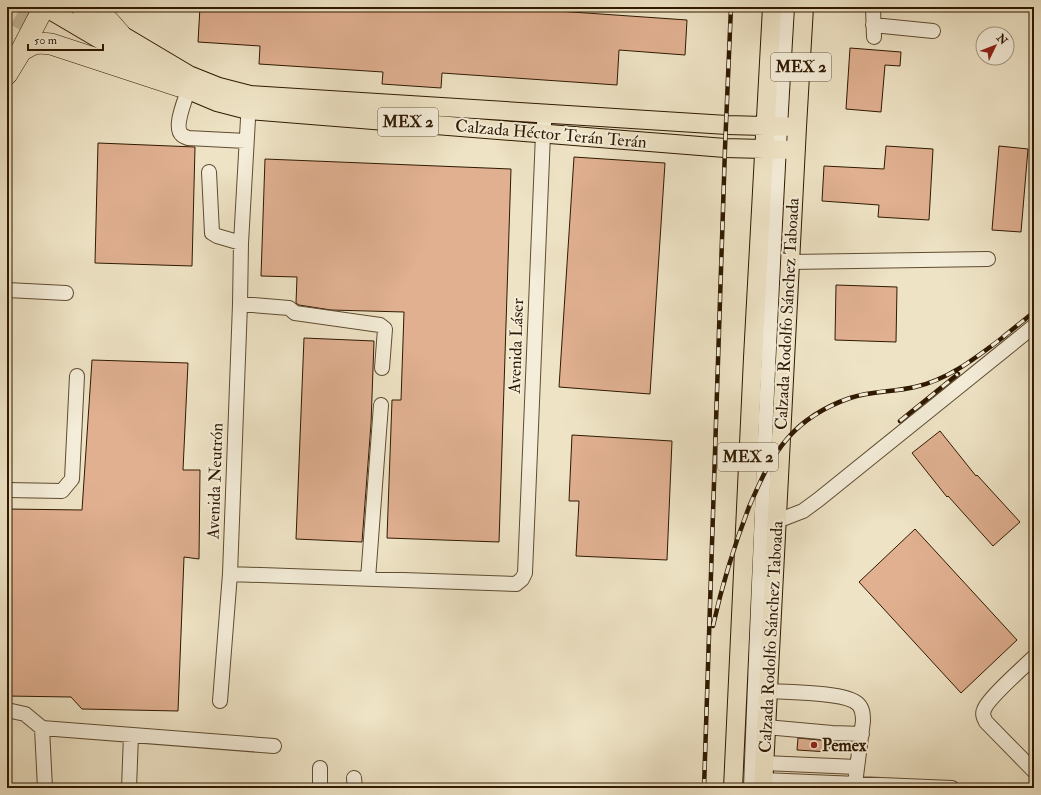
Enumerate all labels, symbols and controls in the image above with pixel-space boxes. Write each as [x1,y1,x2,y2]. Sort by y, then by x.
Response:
scale bar [28,26,103,52]
north arrow [975,26,1015,66]
text: N [993,31,1011,48]
text: 50 m [34,33,58,48]
road number: MEX 2 [771,53,831,81]
road number: MEX 2 [378,108,438,136]
street label: Calzada Héctor Terán Terán [454,115,648,153]
street label: Calzada Rodolfo Sánchez Taboada [770,196,804,431]
street label: Avenida Láser [504,297,528,395]
street label: Avenida Neutrón [202,422,228,540]
road number: MEX 2 [718,443,778,471]
street label: Calzada Rodolfo Sánchez Taboada [754,519,788,754]
place label: Pemex [822,735,867,756]
marker: Pemex [809,740,819,750]

